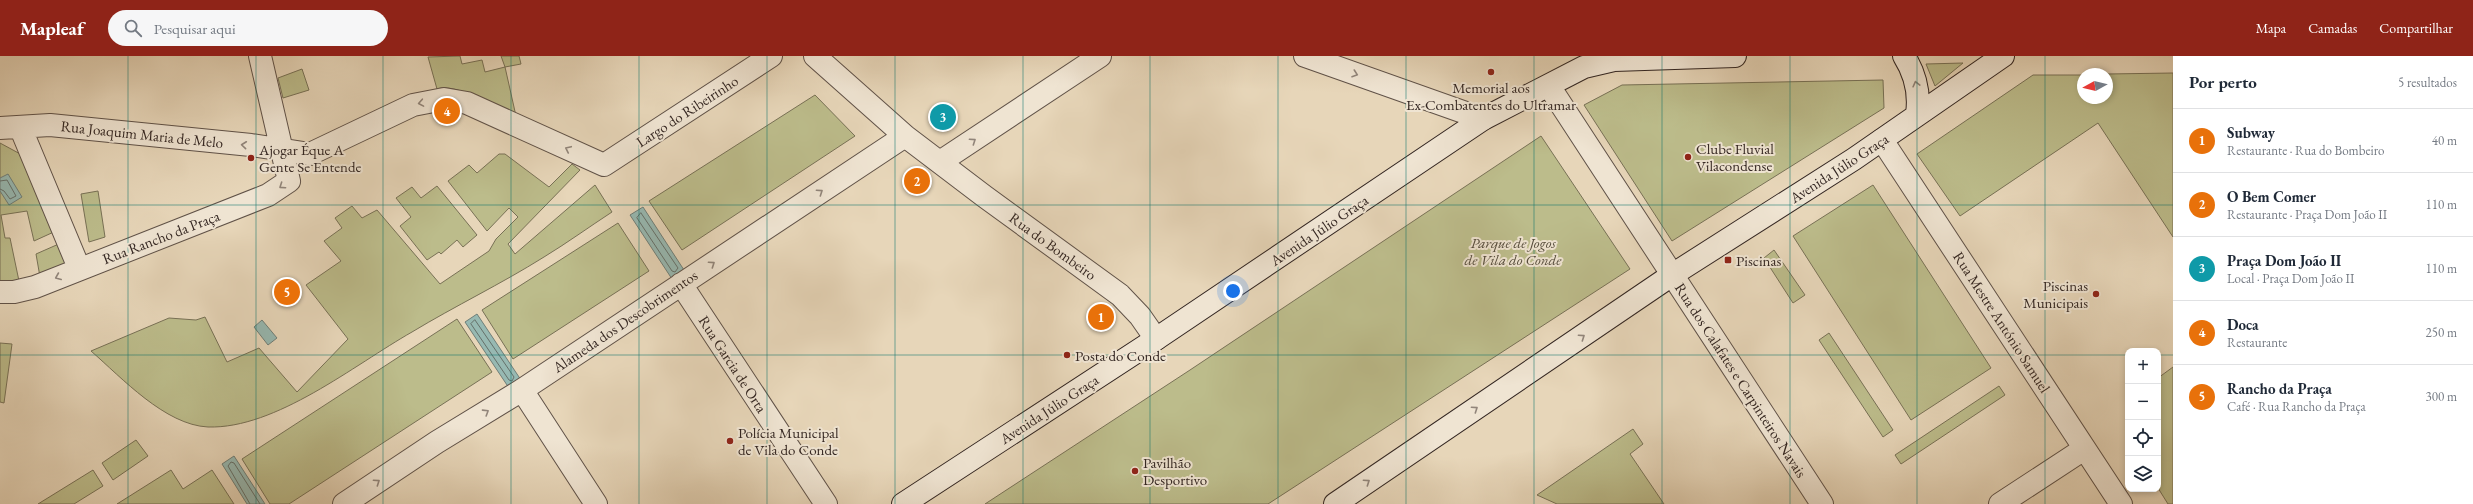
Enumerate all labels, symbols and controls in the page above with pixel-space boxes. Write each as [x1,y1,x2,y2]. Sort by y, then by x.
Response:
search box [108,10,388,46]
text: Mapleaf [20,16,84,41]
icon: search [122,17,144,39]
text: Pesquisar aqui [154,19,236,38]
text: Mapa [2256,19,2286,37]
text: Camadas [2308,19,2357,37]
text: Compartilhar [2379,19,2453,37]
marker: Memorial aos Ex-Combatentes do Ultramar [1486,67,1496,77]
north arrow [2077,68,2113,104]
one-way arrow [1351,69,1358,77]
street label: Largo do Ribeirinho [632,71,742,151]
text: Por perto [2189,71,2257,93]
text: 5 resultados [2398,74,2457,91]
place label: Memorial aos Ex-Combatentes do Ultramar [1406,78,1576,114]
one-way arrow [1912,81,1921,88]
pin: 4 [434,96,460,126]
one-way arrow [417,99,424,107]
pin: 3 [930,102,956,132]
street label: Rua Joaquim Maria de Melo [60,116,224,152]
text: Subway [2227,123,2275,142]
street label: Avenida Júlio Graça [1785,129,1892,208]
text: 1 [2199,132,2205,149]
text: 40 m [2432,132,2457,149]
one-way arrow [969,138,976,146]
place label: Clube Fluvial Vilacondense [1696,139,1774,175]
one-way arrow [241,140,247,149]
place label: Ajogar Éque A Gente Se Entende [258,140,362,176]
text: Restaurante · Rua do Bombeiro [2227,142,2384,159]
one-way arrow [565,146,572,154]
marker: Clube Fluvial Vilacondense [1683,152,1693,162]
marker: Ajogar Éque A Gente Se Entende [246,153,256,163]
pin: 2 [904,166,930,196]
one-way arrow [279,181,286,189]
text: O Bem Comer [2227,187,2316,206]
one-way arrow [816,189,823,197]
street label: Avenida Júlio Graça [1266,190,1372,270]
text: 2 [2199,196,2205,213]
text: 110 m [2426,196,2457,213]
street label: Rua Rancho da Praça [100,206,222,268]
text: Restaurante · Praça Dom João II [2227,206,2387,223]
street label: Rua do Bombeiro [1006,208,1100,284]
park label: Parque de Jogos de Vila do Conde [1465,233,1562,269]
street label: Rua Mestre António Samuel [1949,248,2055,396]
place label: Piscinas [1736,251,1781,270]
text: Praça Dom João II [2227,251,2341,270]
marker: Piscinas [1723,255,1733,265]
text: 3 [2199,260,2205,277]
text: 110 m [2426,260,2457,277]
one-way arrow [708,261,715,268]
street label: Alameda dos Descobrimentos [548,265,701,377]
text: Local · Praça Dom João II [2227,270,2354,287]
one-way arrow [55,273,62,281]
place label: Piscinas Municipais [2023,276,2088,312]
pin: 5 [274,277,300,307]
street label: Rua dos Calafates e Carpinteiros Navais [1671,279,1811,481]
your location [1223,281,1243,301]
marker: Piscinas Municipais [2091,289,2101,299]
pin: 1 [1088,302,1114,332]
street label: Rua Garcia de Orta [695,312,771,416]
text: Doca [2227,315,2259,334]
text: 4 [2199,324,2205,341]
text: 250 m [2426,324,2457,341]
one-way arrow [1578,334,1585,341]
text: Restaurante [2227,334,2287,351]
place label: Posta do Conde [1075,346,1166,365]
map controls [2125,348,2161,492]
button: + [2125,348,2161,384]
marker: Posta do Conde [1062,350,1072,360]
street label: Avenida Júlio Graça [995,370,1102,449]
text: Rancho da Praça [2227,379,2332,398]
button: − [2125,384,2161,420]
text: 5 [2199,388,2205,405]
text: 300 m [2426,388,2457,405]
text: Café · Rua Rancho da Praça [2227,398,2366,415]
one-way arrow [1470,407,1477,414]
one-way arrow [482,409,489,417]
button: locate [2125,420,2161,456]
place label: Polícia Municipal de Vila do Conde [738,423,839,459]
marker: Polícia Municipal de Vila do Conde [725,436,735,446]
place label: Pavilhão Desportivo [1143,453,1207,489]
button: layers [2125,456,2161,492]
marker: Pavilhão Desportivo [1130,466,1140,476]
one-way arrow [373,479,380,487]
one-way arrow [1363,479,1370,487]

